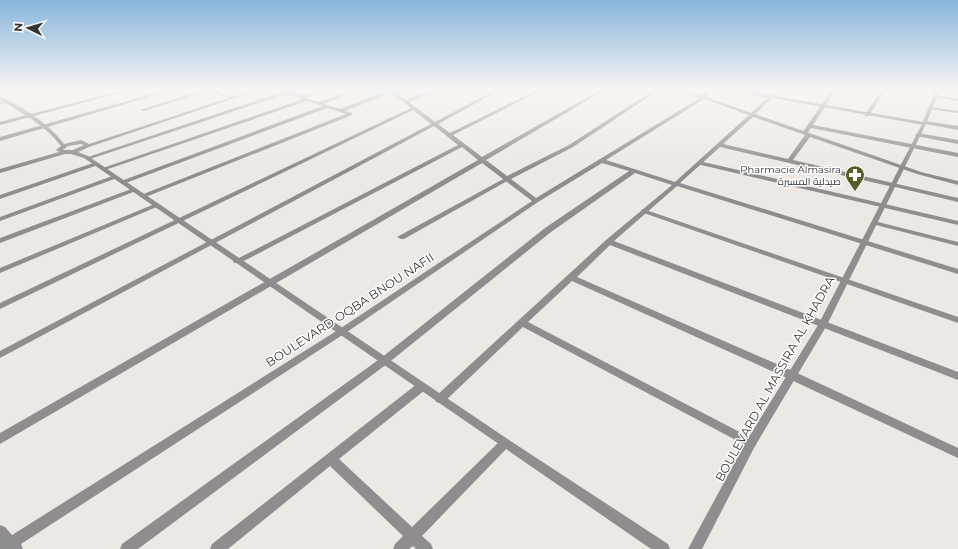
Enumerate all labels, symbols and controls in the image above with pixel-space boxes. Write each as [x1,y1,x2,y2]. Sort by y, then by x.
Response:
north arrow [8,8,48,48]
text: N [11,22,25,32]
place label: Pharmacie Almasira صيدلية المسيرة [740,163,841,188]
pharmacy icon: Pharmacie Almasira صيدلية المسيرة [844,164,866,192]
street label: BOULEVARD OQBA BNOU NAFII [263,250,437,370]
street label: BOULEVARD AL MASSIRA AL KHADRA [712,273,838,484]

